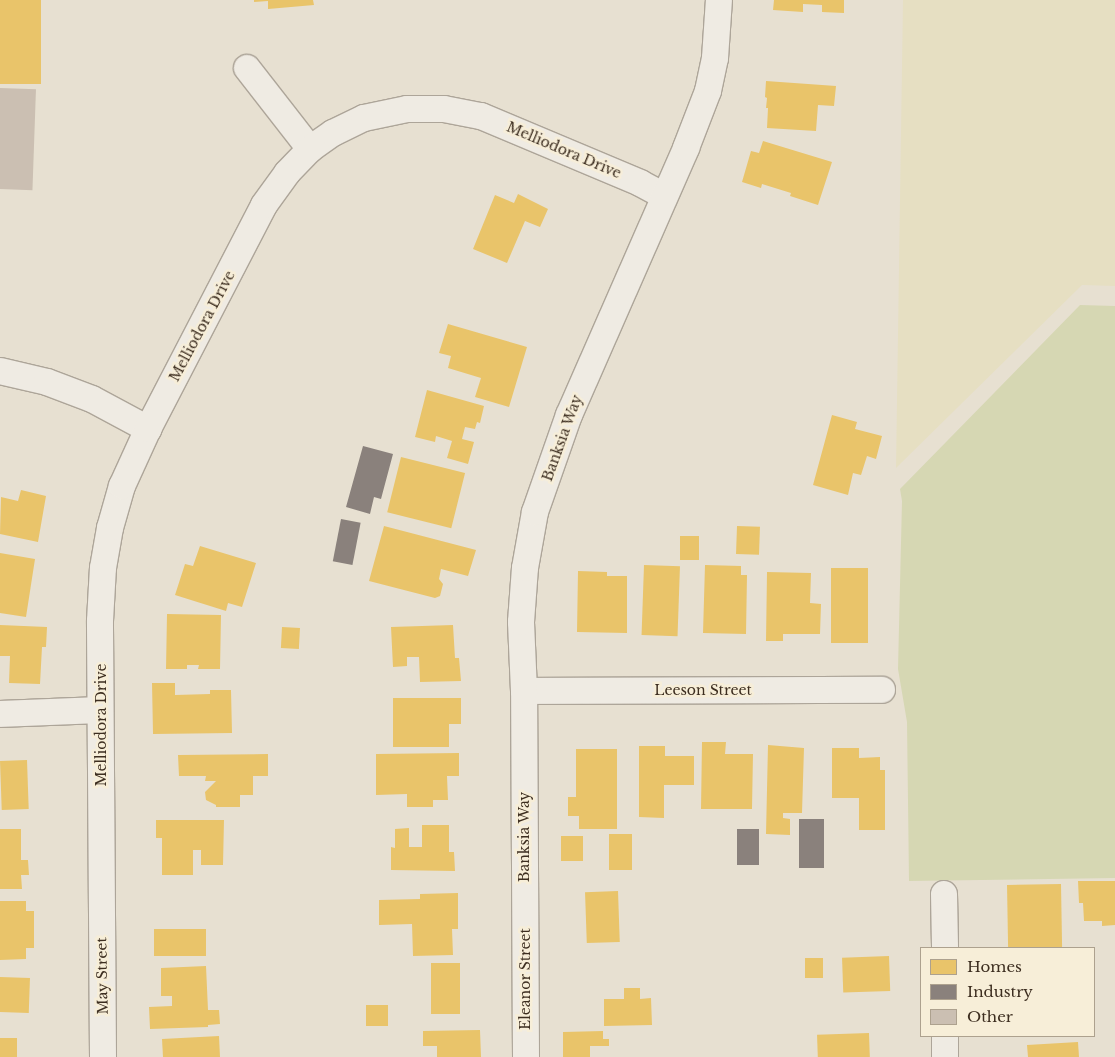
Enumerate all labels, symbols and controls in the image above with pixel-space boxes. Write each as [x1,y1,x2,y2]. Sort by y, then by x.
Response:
street label: Melliodora Drive [504,118,624,182]
street label: Melliodora Drive [166,268,238,384]
street label: Banksia Way [538,392,586,484]
street label: Melliodora Drive [93,663,109,787]
street label: Leeson Street [654,682,752,698]
street label: Banksia Way [516,791,532,883]
street label: Eleanor Street [517,928,533,1030]
street label: May Street [93,937,111,1015]
legend [920,947,1095,1037]
text: Homes [967,957,1022,976]
text: Industry [967,982,1033,1001]
text: Other [967,1007,1013,1026]

